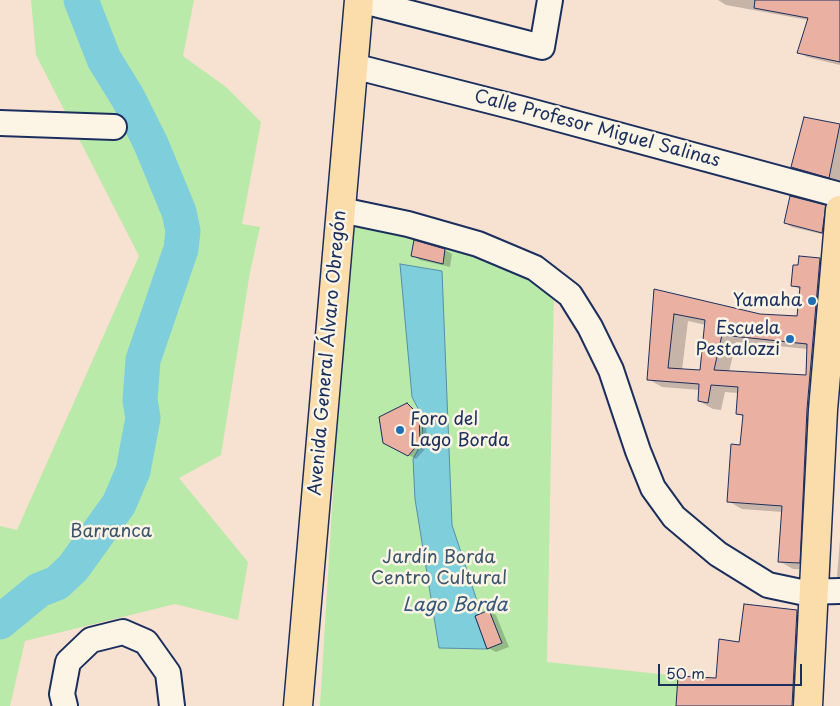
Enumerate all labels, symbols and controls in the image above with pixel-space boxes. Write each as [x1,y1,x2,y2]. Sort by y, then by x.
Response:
street label: Calle Profesor Miguel Salinas [472,86,722,172]
street label: Avenida General Álvaro Obregón [305,209,351,497]
place label: Yamaha [733,290,802,312]
marker: Yamaha [806,295,818,307]
place label: Escuela Pestalozzi [696,318,780,360]
marker: Escuela Pestalozzi [784,333,796,345]
place label: Foro del Lago Borda [410,409,509,452]
marker: Foro del Lago Borda [394,424,406,436]
park label: Barranca [70,521,152,543]
park label: Jardín Borda Centro Cultural [371,547,507,590]
water label: Lago Borda [403,595,507,617]
scale bar [660,654,804,686]
text: 50 m [666,661,705,684]

